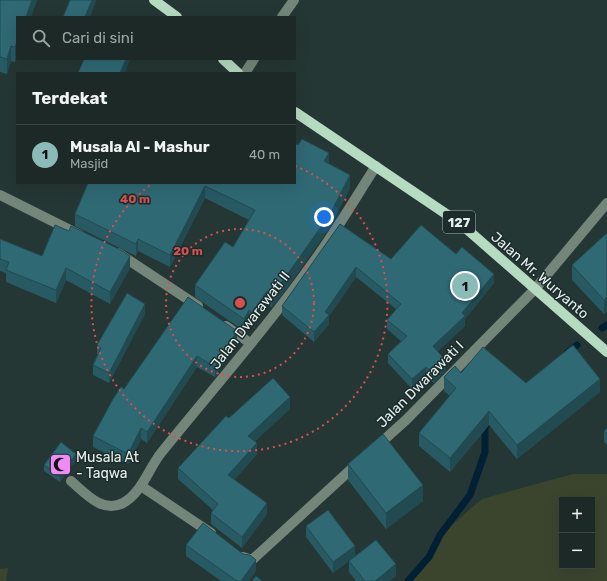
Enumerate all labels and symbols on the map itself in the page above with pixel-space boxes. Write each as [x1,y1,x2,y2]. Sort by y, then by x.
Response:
text: 40 m [120,192,150,206]
your location [314,207,334,227]
road number: 127 [443,211,475,233]
street label: Jalan Mr. Wuryanto [487,228,592,322]
text: 20 m [173,244,203,258]
street label: Jalan Dwarawati II [207,268,294,373]
pin: 1 [452,271,478,301]
centre of rings [233,296,247,310]
street label: Jalan Dwarawati I [373,337,467,431]
place label: Musala At - Taqwa [76,449,140,482]
mosque icon: Musala At - Taqwa [47,452,73,478]

